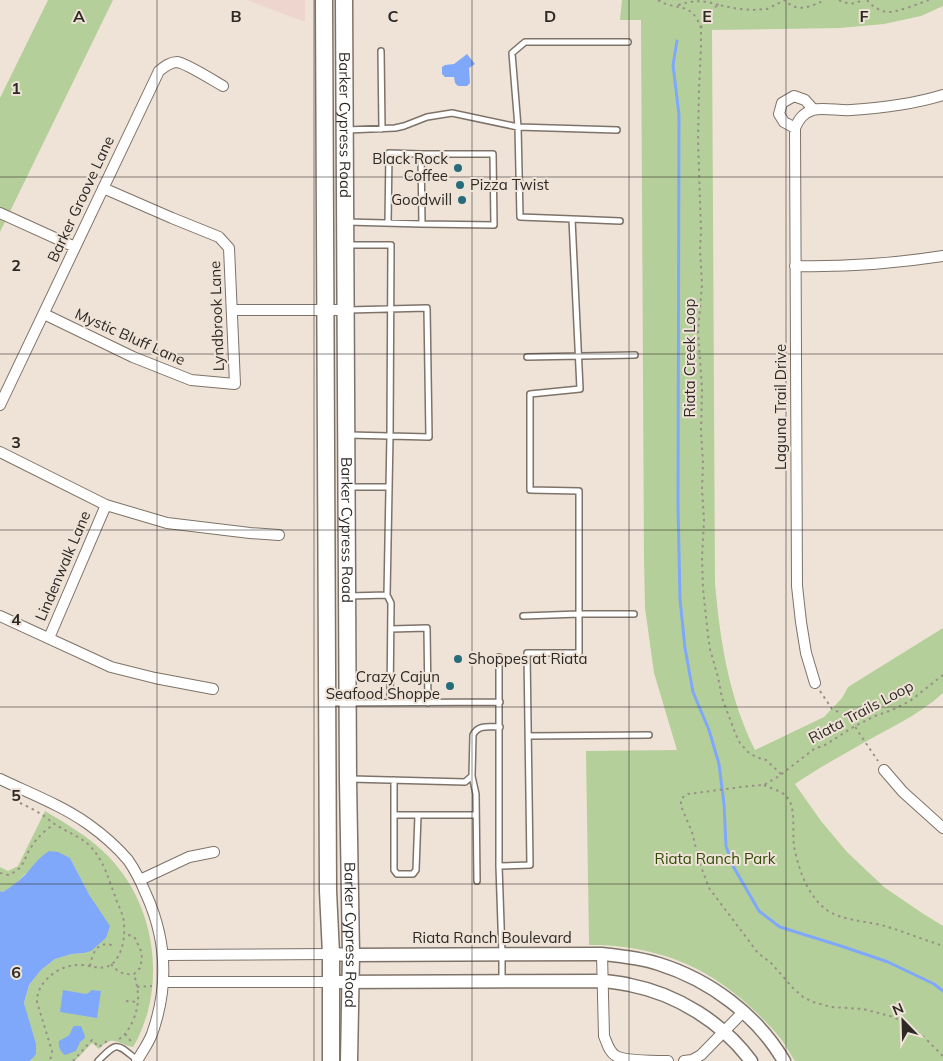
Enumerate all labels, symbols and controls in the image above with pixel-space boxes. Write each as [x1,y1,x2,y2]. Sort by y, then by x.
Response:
text: A [73,6,85,26]
text: B [230,6,242,26]
text: C [388,6,399,26]
text: D [544,6,556,26]
text: E [702,6,712,26]
text: F [859,6,869,26]
street label: Barker Cypress Road [335,52,355,198]
text: 1 [11,78,21,98]
street label: Barker Groove Lane [43,133,118,265]
place label: Black Rock Coffee [372,149,448,185]
marker: Black Rock Coffee [452,162,464,174]
place label: Pizza Twist [470,175,549,194]
marker: Pizza Twist [454,179,466,191]
place label: Goodwill [391,190,452,209]
marker: Goodwill [456,194,468,206]
text: 2 [11,255,21,275]
street label: Lyndbrook Lane [205,260,228,372]
street label: Riata Creek Loop [680,299,699,417]
street label: Mystic Bluff Lane [72,304,188,369]
street label: Laguna Trail Drive [771,344,790,470]
text: 3 [11,432,21,452]
street label: Barker Cypress Road [337,457,357,603]
street label: Lindenwalk Lane [31,508,94,624]
text: 4 [11,609,21,629]
place label: Shoppes at Riata [468,649,588,668]
marker: Shoppes at Riata [452,653,464,665]
place label: Crazy Cajun Seafood Shoppe [326,667,440,703]
street label: Riata Trails Loop [805,676,916,747]
marker: Crazy Cajun Seafood Shoppe [444,680,456,692]
text: 5 [11,785,21,805]
park label: Riata Ranch Park [655,849,776,868]
street label: Barker Cypress Road [340,862,361,1008]
street label: Riata Ranch Boulevard [412,928,572,947]
text: 6 [11,962,21,982]
north arrow [878,996,928,1046]
text: N [890,999,906,1019]

